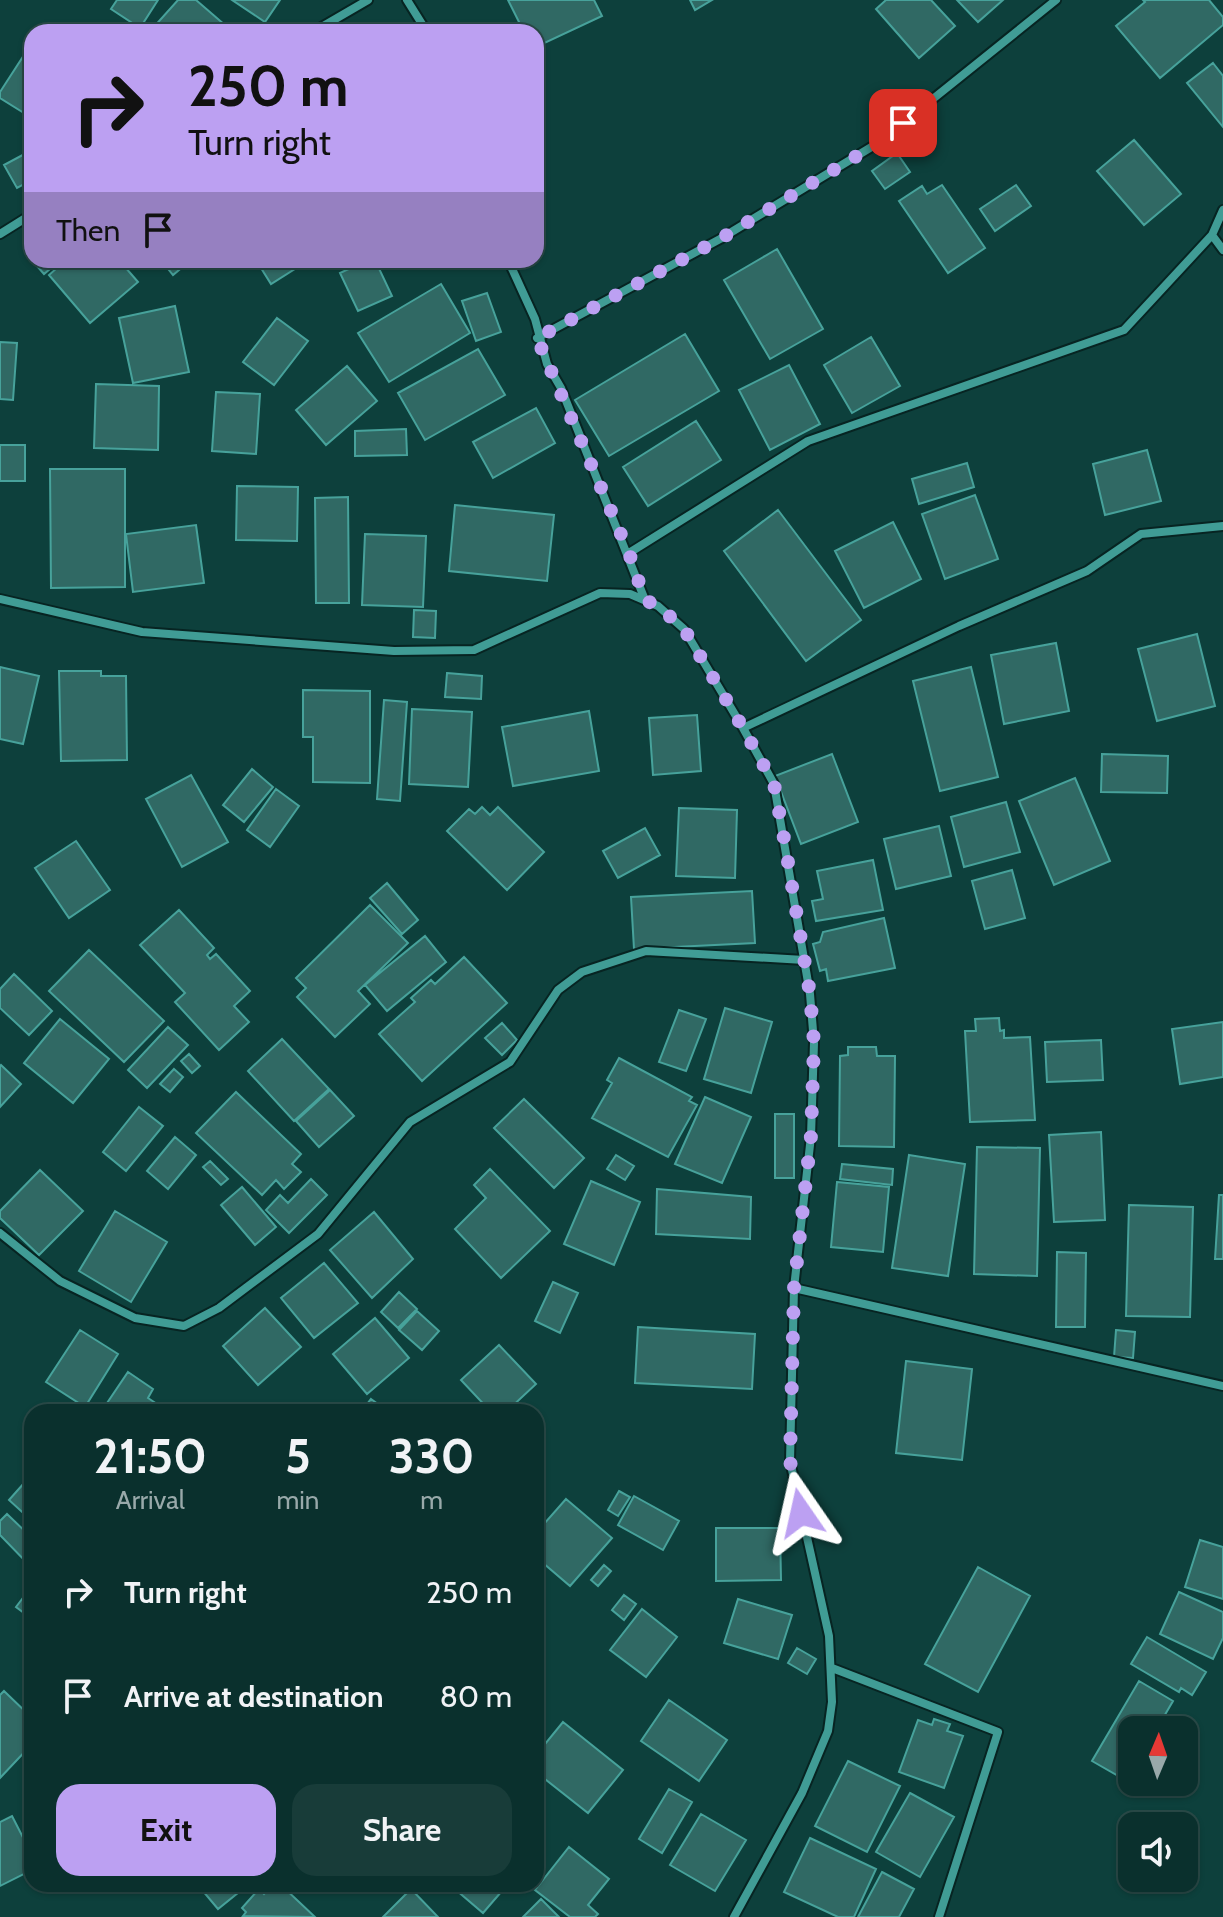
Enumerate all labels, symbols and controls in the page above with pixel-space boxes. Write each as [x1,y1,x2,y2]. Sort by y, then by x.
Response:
text: 250 m [188,52,349,120]
icon: right [56,56,160,160]
pin [869,89,937,157]
icon: arrive [881,101,925,145]
text: Turn right [188,120,331,164]
icon: arrive [136,208,180,252]
text: Then [56,212,120,249]
text: 21:50 [94,1427,207,1485]
text: 5 [285,1427,311,1485]
text: 330 [389,1427,474,1485]
position arrow [759,1471,843,1555]
text: Arrival [116,1484,185,1516]
text: min [276,1484,319,1516]
text: m [420,1484,443,1516]
icon: right [56,1570,100,1614]
text: Turn right [124,1574,247,1611]
text: 250 m [426,1574,512,1611]
icon: arrive [56,1674,100,1718]
text: Arrive at destination [124,1678,384,1715]
text: 80 m [440,1678,512,1715]
north arrow [1118,1716,1198,1796]
map controls [1118,1716,1198,1892]
button: Exit [56,1784,276,1876]
button: Share [292,1784,512,1876]
button: sound [1118,1812,1198,1892]

